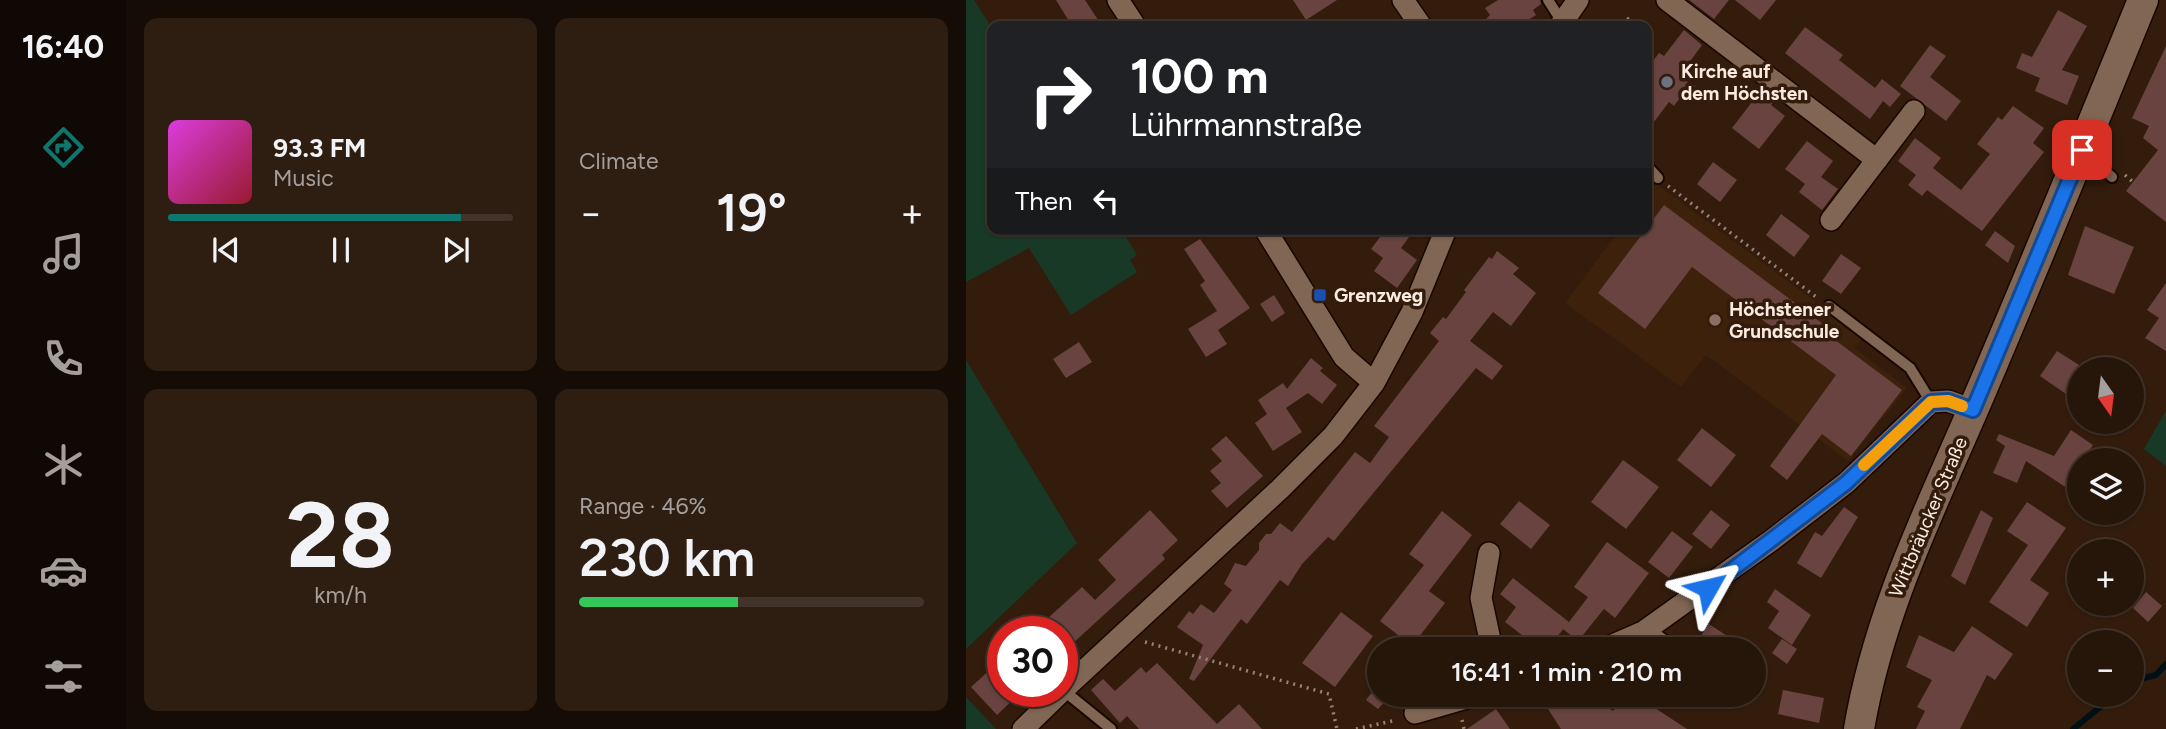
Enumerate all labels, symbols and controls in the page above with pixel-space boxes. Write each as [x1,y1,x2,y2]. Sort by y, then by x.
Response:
text: 16:40 [22,28,104,66]
text: 100 m [1130,46,1269,105]
icon: right [1015,49,1106,140]
place label: Kirche auf dem Höchsten [1681,60,1808,105]
marker: Kirche auf dem Höchsten [1659,74,1675,90]
text: Lührmannstraße [1130,106,1362,144]
pin [2052,120,2112,180]
icon: directions [39,123,88,172]
icon: arrive [2063,131,2101,169]
text: 93.3 FM [273,132,366,164]
text: Climate [579,147,658,175]
text: Music [273,164,334,192]
text: 19° [716,182,787,244]
icon: left [1087,182,1125,220]
text: Then [1015,185,1073,217]
text: − [579,190,603,236]
text: + [900,190,924,236]
icon: music [39,229,88,278]
icon: previous [207,231,245,269]
icon: pause [322,231,360,269]
icon: next [437,231,475,269]
place label: Grenzweg [1334,284,1423,307]
marker: Grenzweg [1312,287,1328,303]
place label: Höchstener Grundschule [1729,298,1840,343]
marker: Höchstener Grundschule [1707,312,1723,328]
icon: phone [39,334,88,383]
north arrow [2067,357,2144,434]
map controls [2067,357,2144,707]
street label: Wittbräucker Straße [1884,433,1972,601]
icon: climate [39,440,88,489]
button: layers [2067,448,2144,525]
text: 28 [286,481,395,590]
text: Range · 46% [579,492,707,520]
text: 230 km [579,527,755,589]
button: + [2067,539,2144,616]
icon: car [39,546,88,595]
position arrow [1671,551,1745,625]
text: km/h [314,581,367,609]
speed limit sign: 30 [987,616,1078,707]
button: − [2067,630,2144,707]
icon: filters [39,652,88,701]
text: 16:41 · 1 min · 210 m [1451,656,1682,688]

